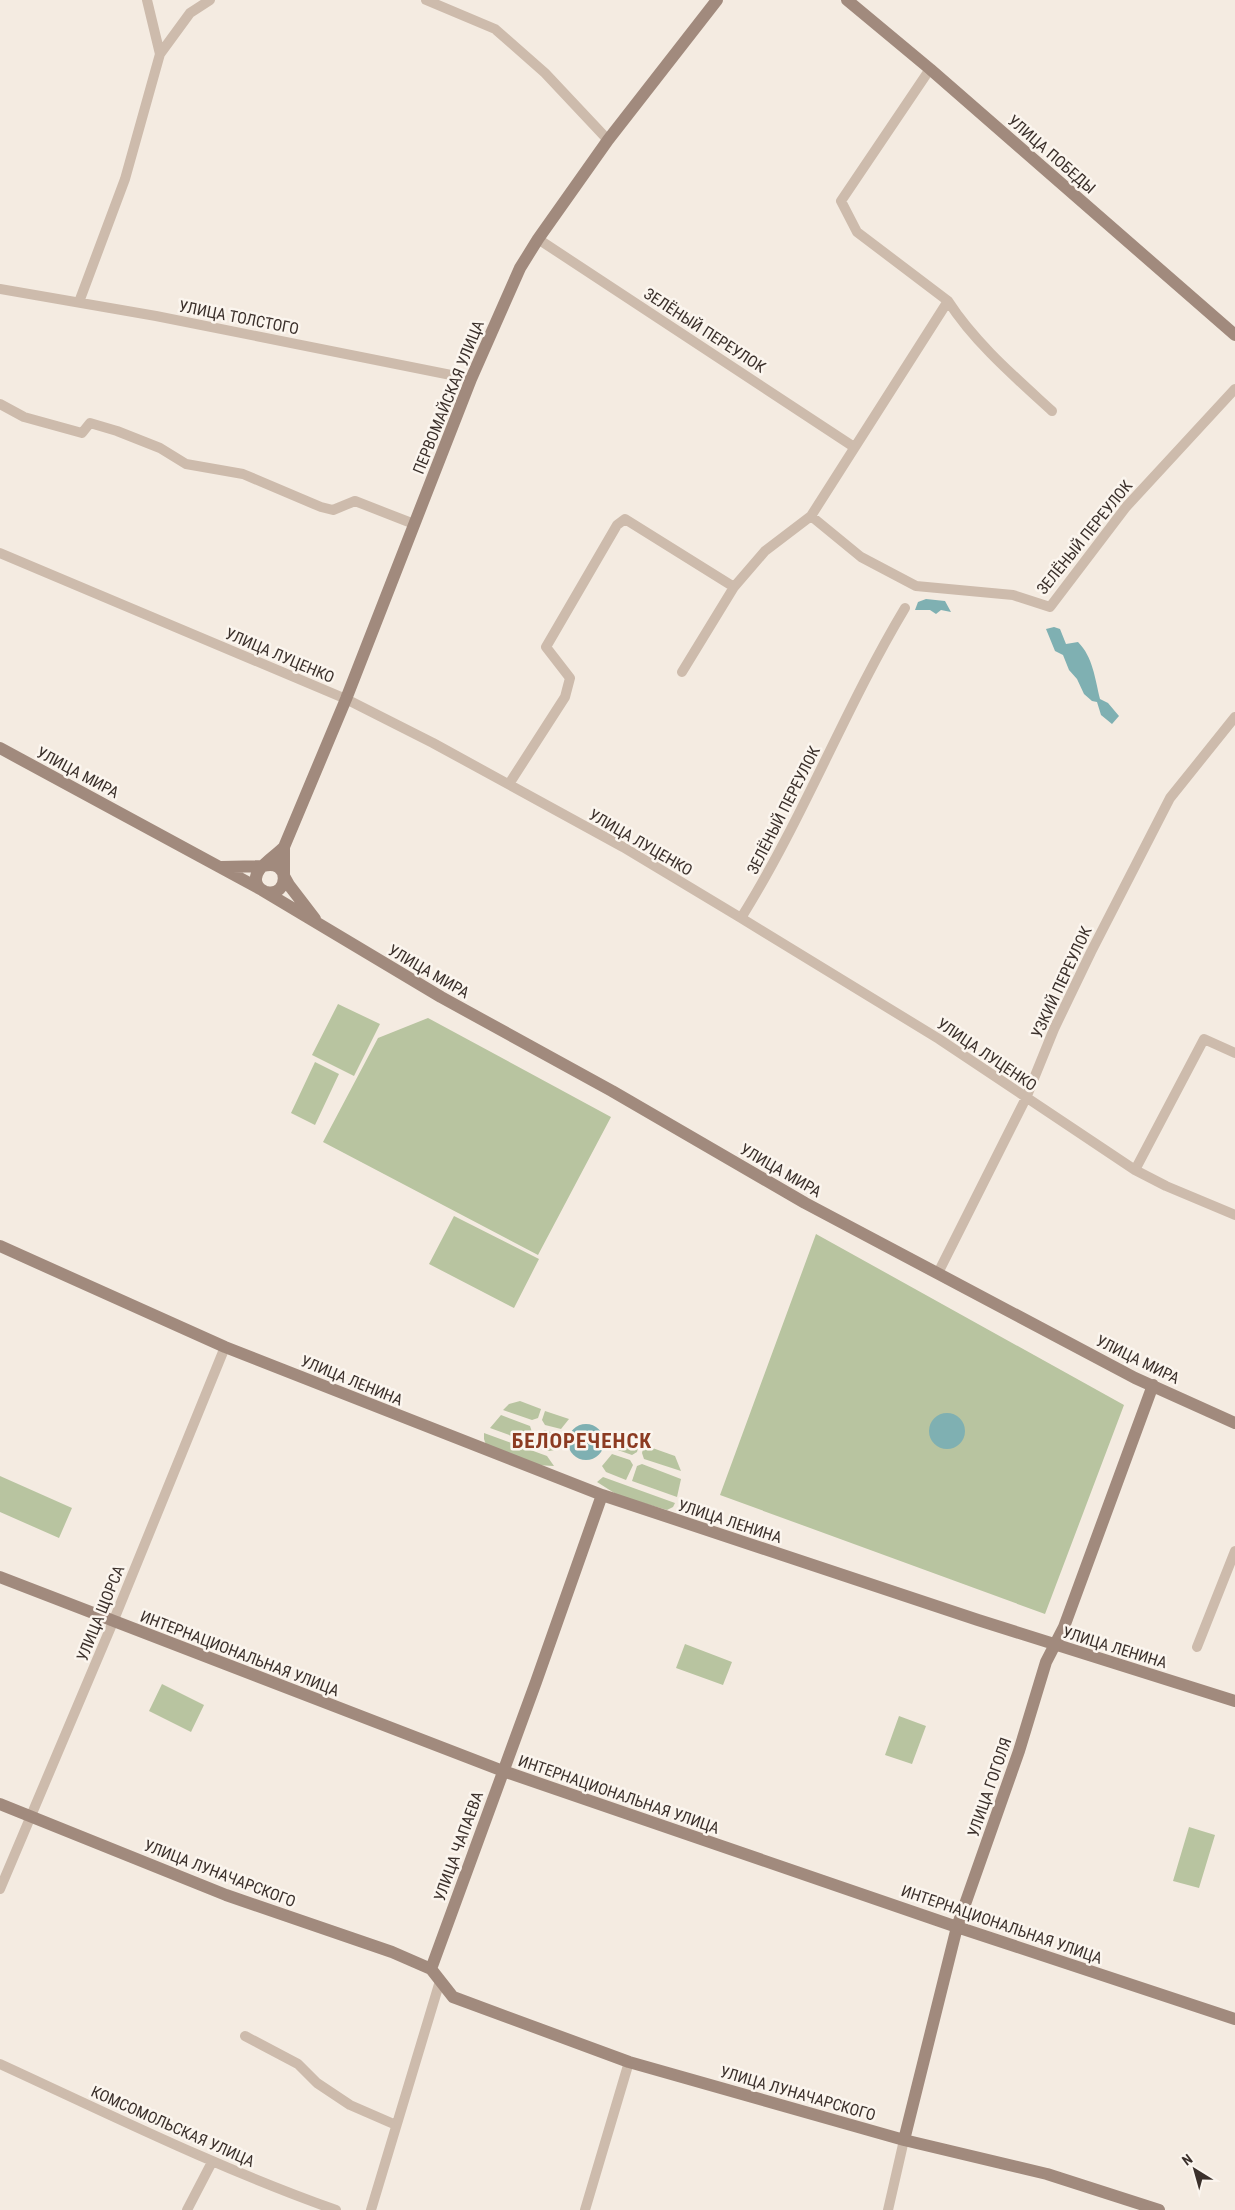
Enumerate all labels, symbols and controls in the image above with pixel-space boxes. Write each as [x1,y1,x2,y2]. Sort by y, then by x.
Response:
street label: УЛИЦА ПОБЕДЫ [1004,111,1100,198]
street label: ЗЕЛЁНЫЙ ПЕРЕУЛОК [640,284,769,377]
street label: УЛИЦА ТОЛСТОГО [177,297,301,338]
street label: ПЕРВОМАЙСКАЯ УЛИЦА [409,318,488,477]
street label: ЗЕЛЁНЫЙ ПЕРЕУЛОК [1033,476,1136,598]
street label: УЛИЦА ЛУЦЕНКО [222,624,337,687]
street label: УЛИЦА МИРА [33,743,122,802]
street label: ЗЕЛЁНЫЙ ПЕРЕУЛОК [743,743,824,877]
street label: УЛИЦА ЛУЦЕНКО [586,805,696,880]
street label: УЗКИЙ ПЕРЕУЛОК [1027,923,1096,1041]
street label: УЛИЦА МИРА [385,941,473,1002]
street label: УЛИЦА ЛУЦЕНКО [933,1014,1040,1095]
street label: УЛИЦА МИРА [737,1140,825,1201]
street label: УЛИЦА МИРА [1093,1331,1183,1388]
street label: УЛИЦА ЛЕНИНА [298,1351,406,1410]
district label: БЕЛОРЕЧЕНСК [512,1429,652,1453]
street label: УЛИЦА ЛЕНИНА [675,1496,784,1547]
street label: УЛИЦА ЩОРСА [73,1563,128,1664]
street label: ИНТЕРНАЦИОНАЛЬНАЯ УЛИЦА [138,1607,342,1700]
street label: УЛИЦА ЛЕНИНА [1060,1623,1169,1672]
street label: УЛИЦА ГОГОЛЯ [964,1735,1015,1839]
street label: ИНТЕРНАЦИОНАЛЬНАЯ УЛИЦА [516,1751,722,1838]
street label: УЛИЦА ЧАПАЕВА [430,1789,487,1904]
street label: УЛИЦА ЛУНАЧАРСКОГО [141,1836,298,1911]
street label: ИНТЕРНАЦИОНАЛЬНАЯ УЛИЦА [899,1881,1105,1968]
street label: УЛИЦА ЛУНАЧАРСКОГО [718,2062,878,2125]
street label: КОМСОМОЛЬСКАЯ УЛИЦА [88,2082,257,2171]
north arrow [1170,2145,1220,2195]
text: N [1179,2151,1195,2169]

